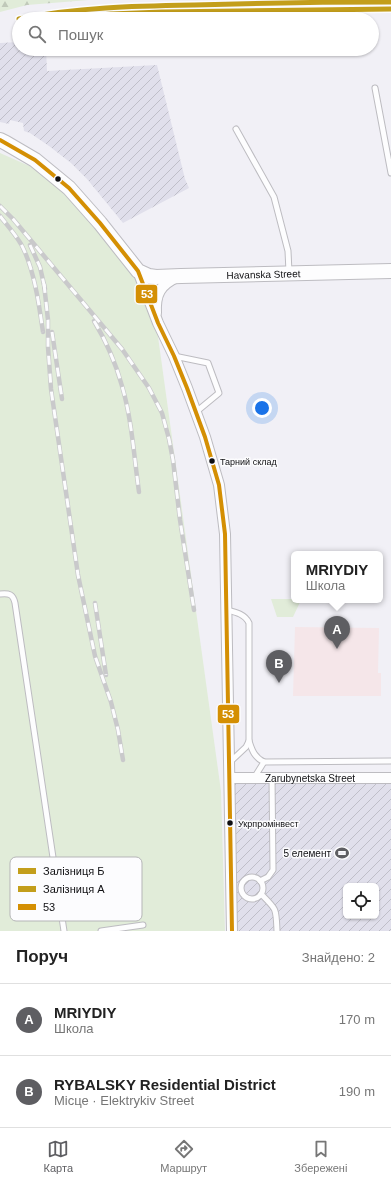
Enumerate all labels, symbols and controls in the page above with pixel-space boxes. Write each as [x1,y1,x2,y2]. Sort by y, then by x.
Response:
search box [12,12,379,56]
icon: search [26,23,48,45]
text: Пошук [58,26,103,43]
unlabelled marker [53,174,63,184]
street label: Havanska Street [226,268,301,281]
line badge: 53 [135,284,158,304]
text: 53 [141,288,153,300]
your location [252,398,272,418]
marker: Тарний склад [207,456,217,466]
place label: Тарний склад [220,457,277,467]
popup [291,551,383,603]
text: MRIYDIY [306,561,368,578]
text: Школа [306,578,345,593]
pin: A [324,616,350,649]
pin: B [266,650,292,683]
line badge: 53 [217,704,240,724]
text: 53 [222,708,234,720]
street label: Zarubynetska Street [265,773,355,784]
marker: Укрпромінвест [225,818,235,828]
place label: Укрпромінвест [238,819,299,829]
sports icon: 5 елемент [334,845,350,861]
place label: 5 елемент [283,848,331,859]
legend [10,857,142,921]
text: Залізниця Б [43,865,104,877]
text: Залізниця A [43,883,105,895]
map controls [343,883,379,919]
button: locate [343,883,379,919]
text: 53 [43,901,55,913]
text: Поруч [16,947,68,966]
text: Знайдено: 2 [302,950,375,965]
text: MRIYDIY [54,1004,117,1021]
text: A [24,1012,34,1027]
text: 170 m [339,1012,375,1027]
text: Школа [54,1021,94,1036]
text: RYBALSKY Residential District [54,1076,276,1093]
text: B [24,1084,34,1099]
text: 190 m [339,1084,375,1099]
text: Місце · Elektrykiv Street [54,1093,194,1108]
tab: Карта [44,1138,73,1174]
tab: Маршрут [160,1138,207,1174]
tab: Збережені [294,1138,347,1174]

